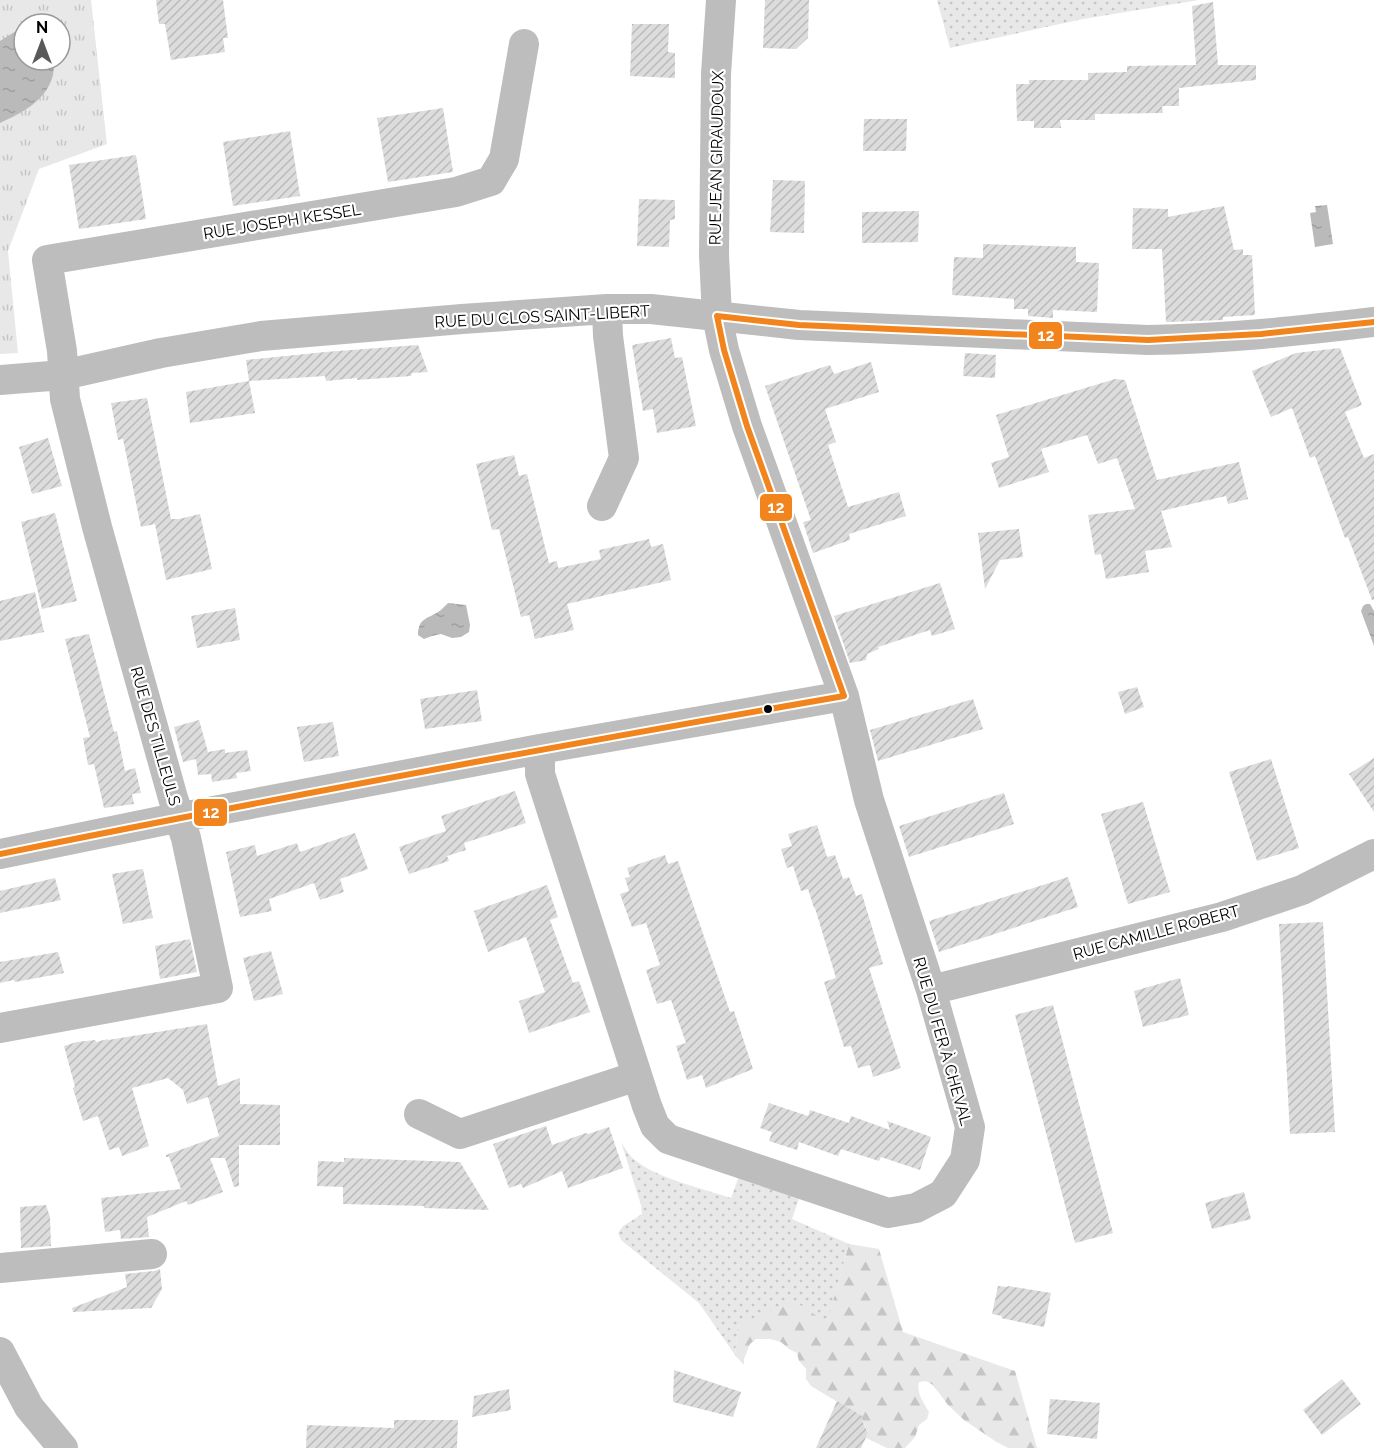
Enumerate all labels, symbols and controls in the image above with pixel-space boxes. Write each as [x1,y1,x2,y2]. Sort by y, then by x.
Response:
north arrow [12,12,72,72]
text: N [36,18,48,37]
street label: RUE JEAN GIRAUDOUX [705,70,728,245]
street label: RUE JOSEPH KESSEL [202,200,363,243]
street label: RUE DU CLOS SAINT-LIBERT [434,301,650,332]
line badge: 12 [1028,321,1063,350]
text: 12 [1038,326,1054,345]
line badge: 12 [759,493,793,522]
text: 12 [768,498,784,517]
street label: RUE DES TILLEULS [127,664,185,808]
unlabelled marker [762,703,774,715]
line badge: 12 [193,798,228,827]
text: 12 [203,803,219,822]
street label: RUE CAMILLE ROBERT [1071,901,1242,964]
street label: RUE DU FER À CHEVAL [909,955,977,1128]

